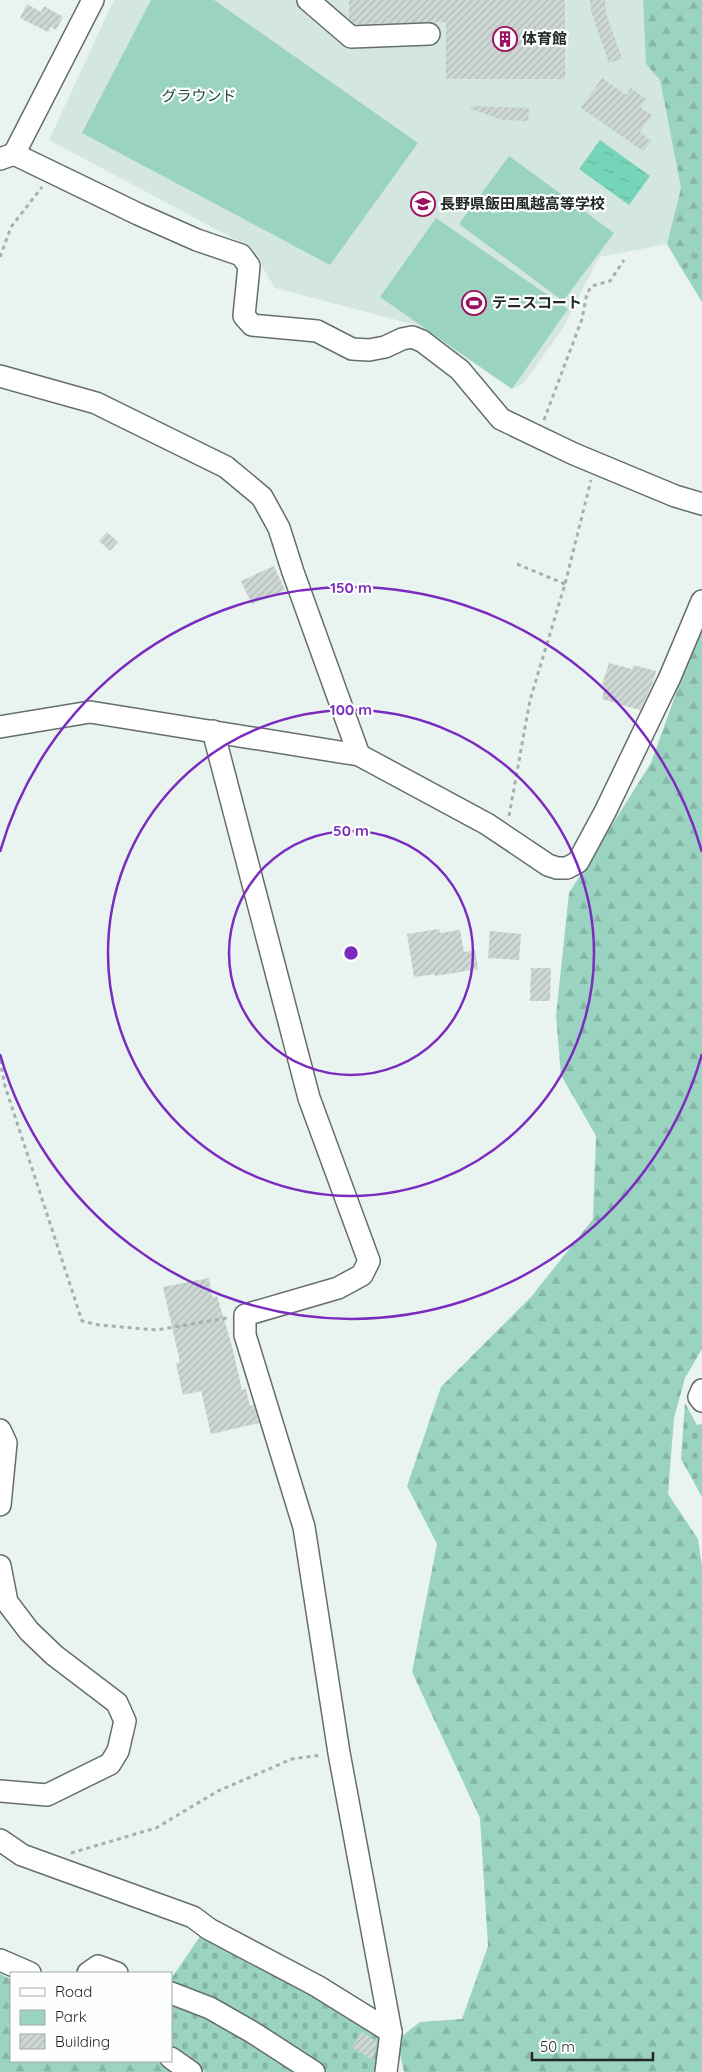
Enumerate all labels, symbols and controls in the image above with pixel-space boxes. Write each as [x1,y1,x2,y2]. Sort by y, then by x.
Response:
building icon: 体育館 [492,26,518,52]
place label: 体育館 [522,29,567,48]
park label: グラウンド [161,86,237,105]
school or university icon: 長野県飯田風越高等学校 [410,191,436,217]
place label: 長野県飯田風越高等学校 [440,194,605,213]
sports icon: テニスコート [461,290,487,316]
place label: テニスコート [492,293,582,312]
text: 150 m [330,578,372,597]
text: 100 m [330,700,372,719]
text: 50 m [333,821,369,840]
centre of rings [342,944,360,962]
legend [10,1972,172,2062]
text: Road [55,1982,92,2001]
text: Park [55,2007,87,2026]
scale bar [532,2030,653,2062]
text: Building [55,2032,110,2051]
text: 50 m [540,2037,575,2056]

